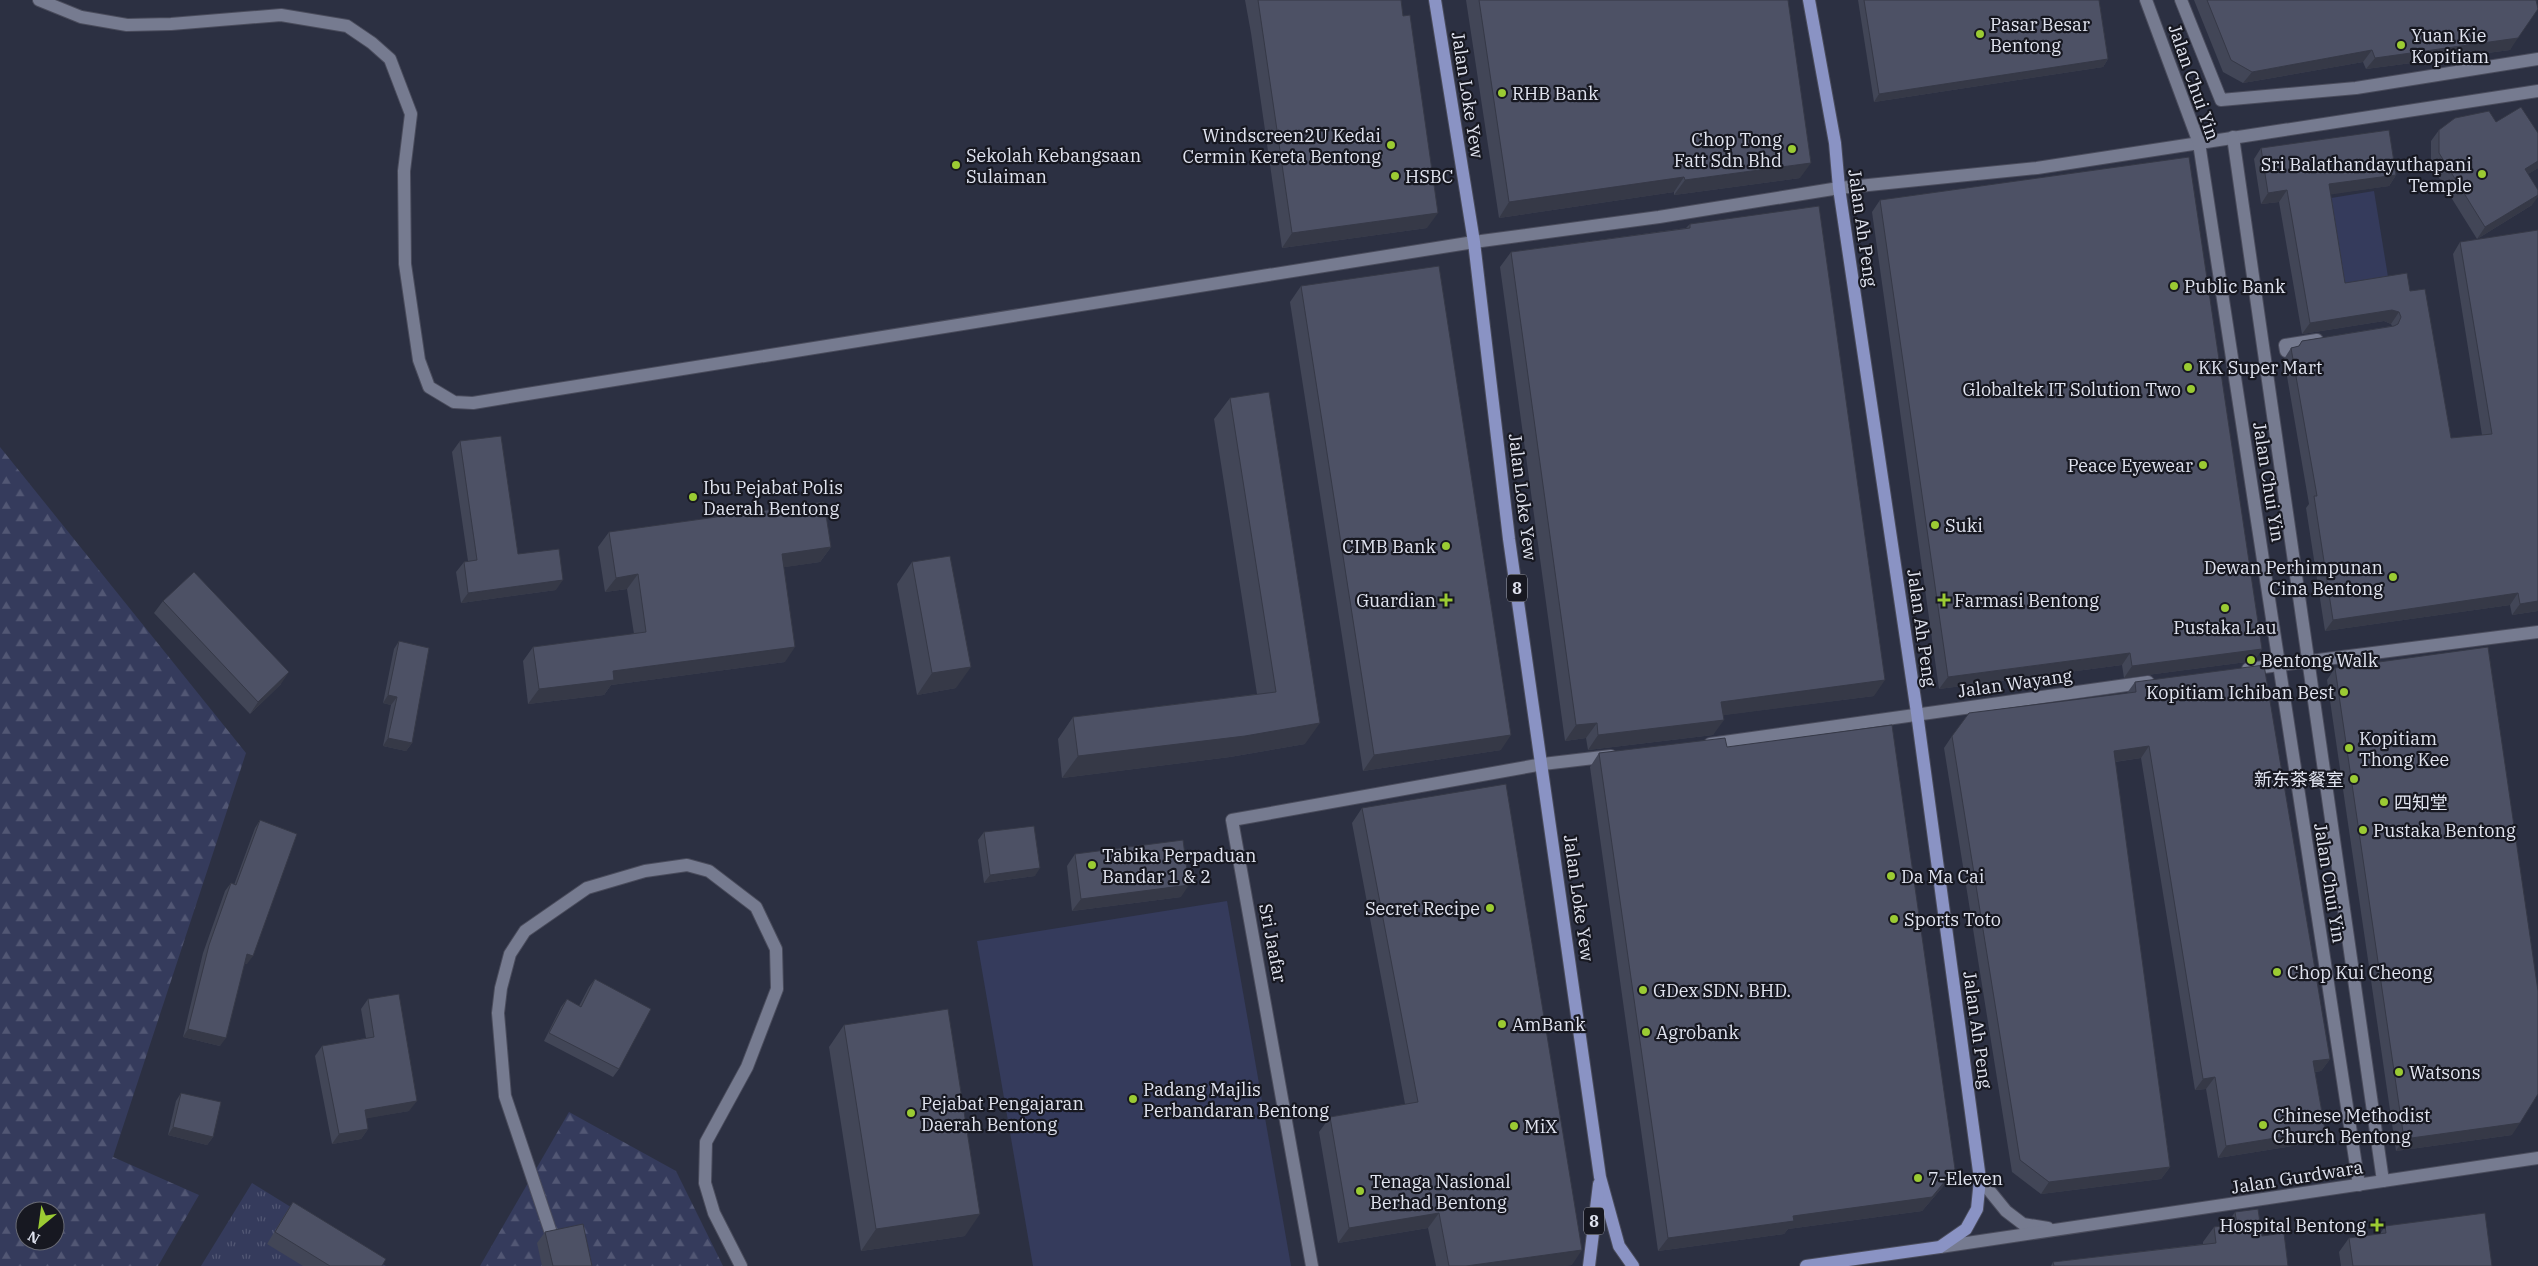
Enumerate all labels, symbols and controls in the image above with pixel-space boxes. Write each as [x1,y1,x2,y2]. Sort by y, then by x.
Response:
place label: Pasar Besar Bentong [1990,13,2090,57]
street label: Jalan Chui Yin [2163,21,2225,143]
place label: Yuan Kie Kopitiam [2411,24,2489,68]
marker: Pasar Besar Bentong [1974,28,1986,40]
street label: Jalan Loke Yew [1447,30,1489,160]
marker: Yuan Kie Kopitiam [2395,39,2407,51]
place label: RHB Bank [1512,82,1599,105]
marker: RHB Bank [1496,87,1508,99]
place label: Windscreen2U Kedai Cermin Kereta Bentong [1182,124,1381,168]
place label: Chop Tong Fatt Sdn Bhd [1674,128,1782,172]
marker: Windscreen2U Kedai Cermin Kereta Bentong [1385,139,1397,151]
marker: Chop Tong Fatt Sdn Bhd [1786,143,1798,155]
place label: Sekolah Kebangsaan Sulaiman [966,144,1141,188]
place label: Sri Balathandayuthapani Temple [2261,153,2472,197]
marker: Sekolah Kebangsaan Sulaiman [950,159,962,171]
place label: HSBC [1405,165,1454,188]
street label: Jalan Ah Peng [1843,168,1883,288]
marker: Sri Balathandayuthapani Temple [2476,168,2488,180]
marker: HSBC [1389,170,1401,182]
place label: Public Bank [2184,275,2286,298]
marker: Public Bank [2168,280,2180,292]
place label: KK Super Mart [2198,356,2322,379]
marker: KK Super Mart [2182,361,2194,373]
place label: Globaltek IT Solution Two [1963,378,2181,401]
marker: Globaltek IT Solution Two [2185,383,2197,395]
street label: Jalan Chui Yin [2248,420,2290,544]
street label: Jalan Loke Yew [1504,432,1542,562]
place label: Peace Eyewear [2067,454,2193,477]
marker: Peace Eyewear [2197,459,2209,471]
place label: Ibu Pejabat Polis Daerah Bentong [703,476,843,520]
marker: Ibu Pejabat Polis Daerah Bentong [687,491,699,503]
place label: Suki [1945,514,1983,537]
marker: Suki [1929,519,1941,531]
place label: CIMB Bank [1342,535,1436,558]
marker: CIMB Bank [1440,540,1452,552]
place label: Dewan Perhimpunan Cina Bentong [2204,556,2383,600]
street label: Jalan Ah Peng [1902,568,1942,688]
marker: Dewan Perhimpunan Cina Bentong [2387,571,2399,583]
road number: 8 [1507,574,1527,602]
place label: Guardian [1356,589,1436,612]
place label: Farmasi Bentong [1954,589,2099,612]
marker: Guardian [1440,594,1452,606]
marker: Farmasi Bentong [1938,594,1950,606]
marker: Pustaka Lau [2219,602,2231,614]
place label: Pustaka Lau [2173,616,2277,639]
place label: Bentong Walk [2261,649,2379,672]
marker: Bentong Walk [2245,654,2257,666]
street label: Jalan Wayang [1956,664,2074,702]
place label: Kopitiam Ichiban Best [2146,681,2334,704]
marker: Kopitiam Ichiban Best [2338,686,2350,698]
place label: Kopitiam Thong Kee [2359,727,2449,771]
marker: Kopitiam Thong Kee [2343,742,2355,754]
place label: 新东茶餐室 [2254,768,2344,791]
marker: 新东茶餐室 [2348,773,2360,785]
place label: 四知堂 [2394,791,2448,814]
marker: 四知堂 [2378,796,2390,808]
place label: Pustaka Bentong [2373,819,2516,842]
street label: Jalan Chui Yin [2309,821,2351,945]
marker: Pustaka Bentong [2357,824,2369,836]
street label: Jalan Loke Yew [1559,833,1599,963]
place label: Tabika Perpaduan Bandar 1 & 2 [1102,844,1257,888]
marker: Tabika Perpaduan Bandar 1 & 2 [1086,859,1098,871]
place label: Da Ma Cai [1901,865,1985,888]
marker: Da Ma Cai [1885,870,1897,882]
place label: Secret Recipe [1365,897,1480,920]
street label: Sri Jaafar [1254,902,1292,985]
marker: Secret Recipe [1484,902,1496,914]
place label: Sports Toto [1904,908,2001,931]
marker: Sports Toto [1888,913,1900,925]
place label: Chop Kui Cheong [2287,961,2433,984]
marker: Chop Kui Cheong [2271,966,2283,978]
street label: Jalan Ah Peng [1958,970,1998,1090]
place label: GDex SDN. BHD. [1653,979,1791,1002]
marker: GDex SDN. BHD. [1637,984,1649,996]
place label: AmBank [1512,1013,1586,1036]
marker: AmBank [1496,1018,1508,1030]
place label: Agrobank [1656,1021,1740,1044]
marker: Agrobank [1640,1026,1652,1038]
place label: Watsons [2409,1061,2481,1084]
marker: Watsons [2393,1066,2405,1078]
place label: Padang Majlis Perbandaran Bentong [1143,1078,1329,1122]
place label: Pejabat Pengajaran Daerah Bentong [921,1092,1084,1136]
marker: Padang Majlis Perbandaran Bentong [1127,1093,1139,1105]
place label: Chinese Methodist Church Bentong [2273,1104,2430,1148]
marker: Pejabat Pengajaran Daerah Bentong [905,1107,917,1119]
place label: MiX [1524,1115,1557,1138]
marker: Chinese Methodist Church Bentong [2257,1119,2269,1131]
marker: MiX [1508,1120,1520,1132]
street label: Jalan Gurdwara [2229,1155,2365,1199]
place label: 7-Eleven [1928,1167,2003,1190]
place label: Tenaga Nasional Berhad Bentong [1370,1170,1511,1214]
marker: 7-Eleven [1912,1172,1924,1184]
marker: Tenaga Nasional Berhad Bentong [1354,1185,1366,1197]
north arrow [15,1201,65,1251]
road number: 8 [1584,1208,1604,1234]
place label: Hospital Bentong [2219,1214,2366,1237]
marker: Hospital Bentong [2370,1218,2384,1232]
text: N [24,1227,43,1248]

